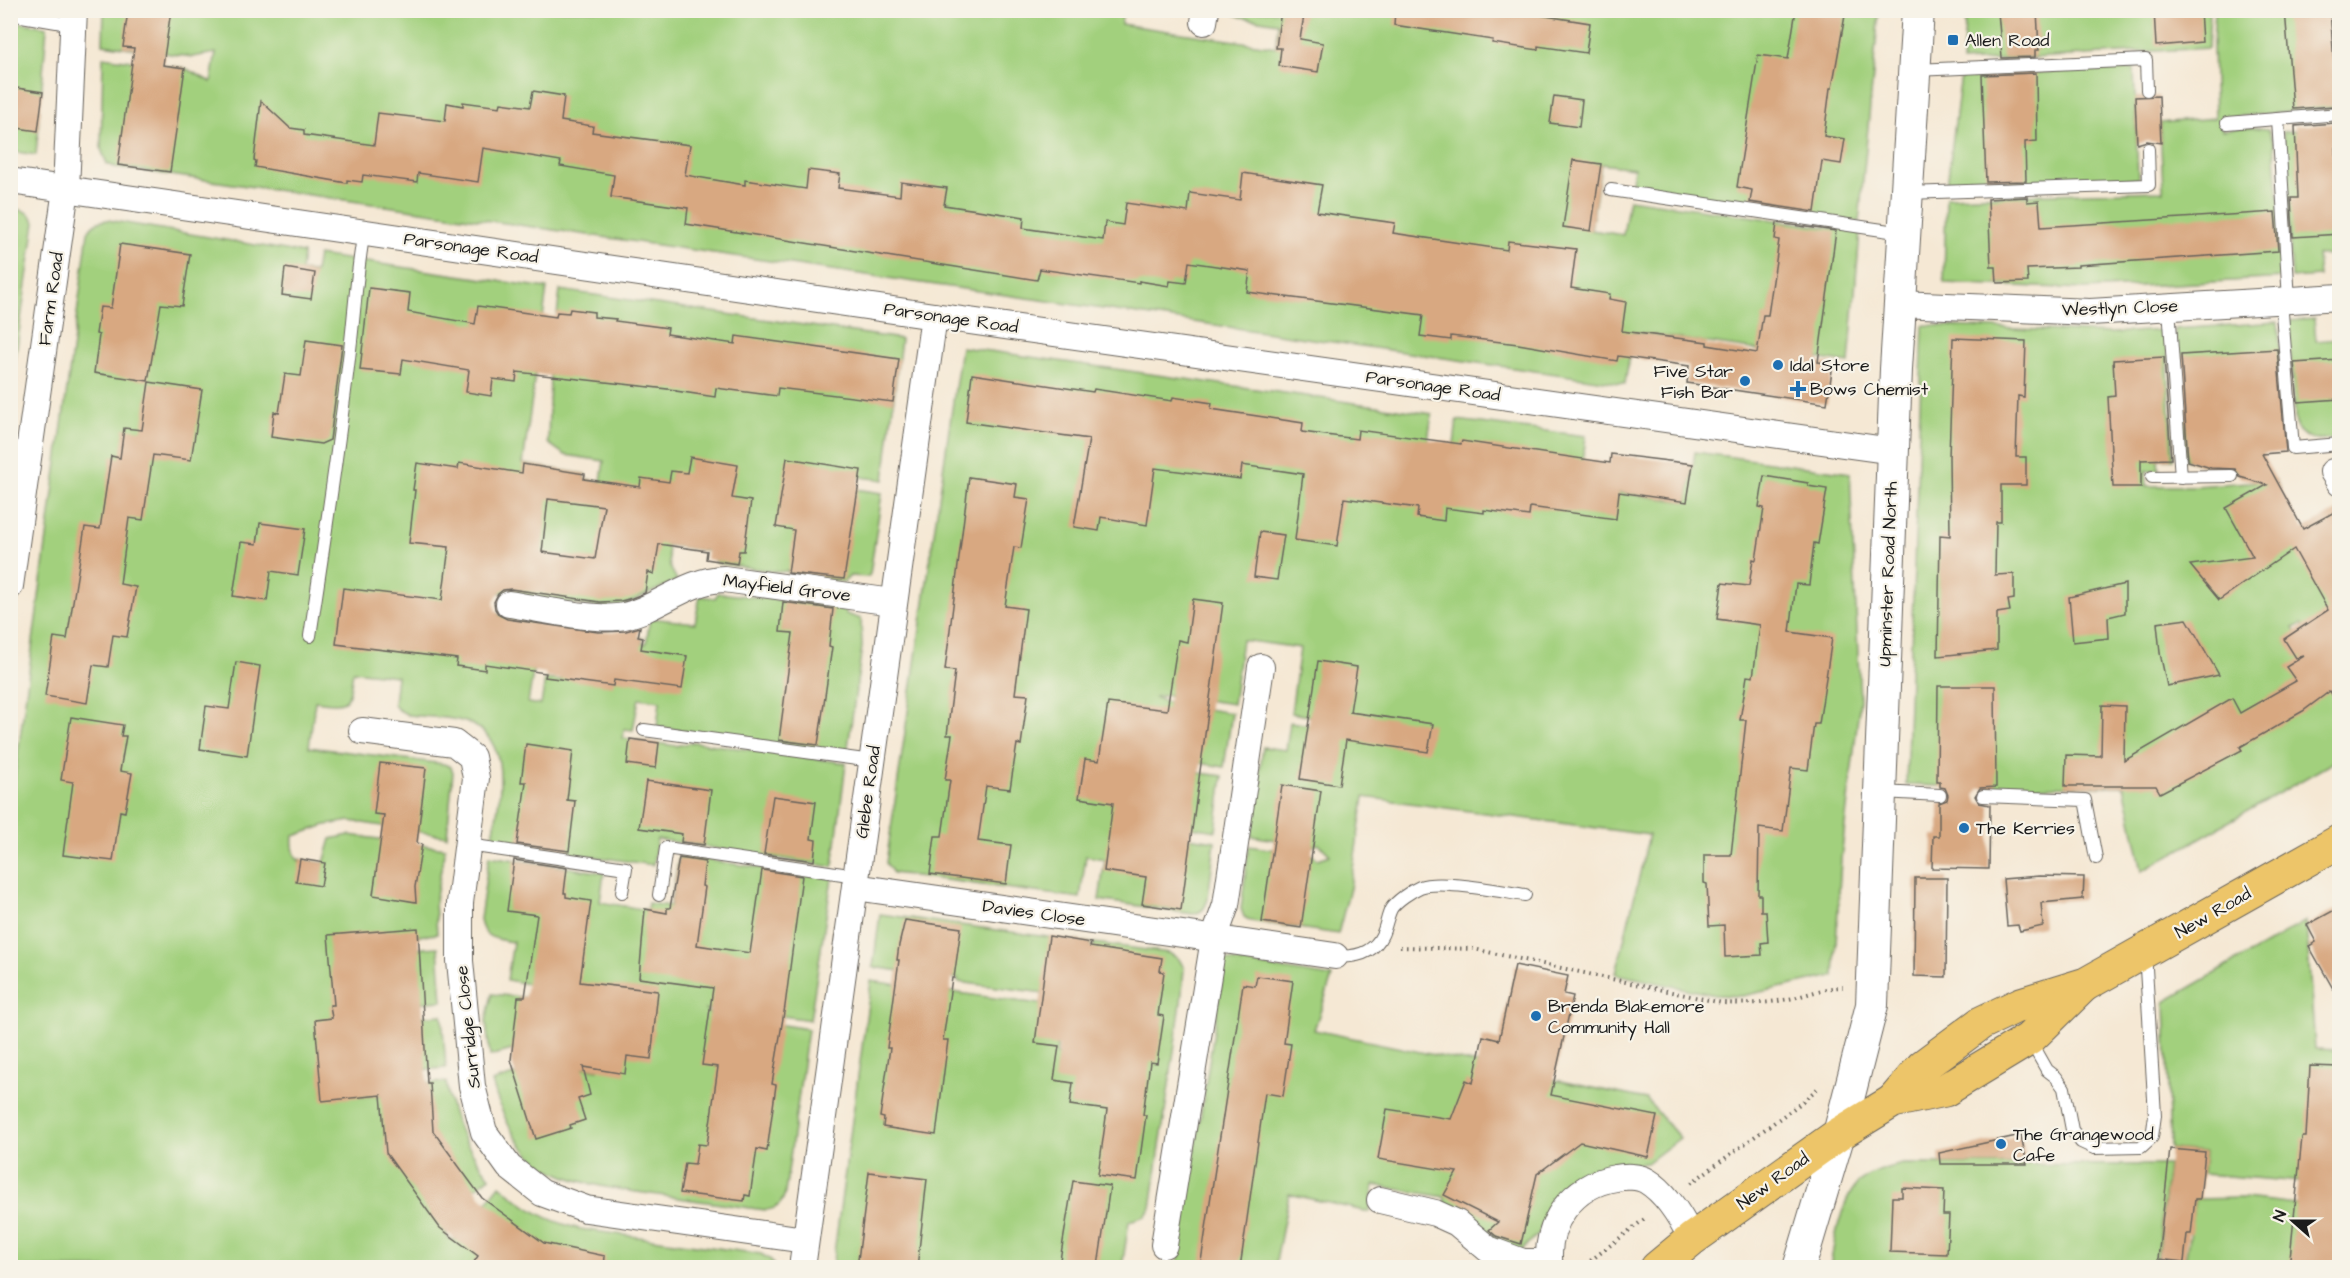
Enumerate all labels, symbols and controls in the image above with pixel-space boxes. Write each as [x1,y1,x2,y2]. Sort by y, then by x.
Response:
place label: Allen Road [1965,28,2049,53]
marker: Allen Road [1946,33,1960,47]
street label: Parsonage Road [402,226,540,271]
street label: Farm Road [32,251,70,347]
street label: Westlyn Close [2061,293,2179,324]
street label: Parsonage Road [882,296,1020,341]
place label: Idal Store [1790,353,1870,378]
marker: Idal Store [1771,358,1785,372]
place label: Five Star Fish Bar [1654,359,1733,405]
street label: Parsonage Road [1364,364,1502,409]
marker: Five Star Fish Bar [1738,374,1752,388]
place label: Bows Chemist [1810,377,1929,402]
marker: Bows Chemist [1791,382,1805,396]
street label: Upminster Road North [1872,481,1904,667]
street label: Mayfield Grove [722,568,852,609]
street label: Glebe Road [849,744,887,840]
place label: The Kerries [1976,816,2075,841]
marker: The Kerries [1957,821,1971,835]
street label: New Road [2170,881,2256,945]
street label: Davies Close [981,893,1087,933]
street label: Surridge Close [449,964,488,1090]
place label: Brenda Blakemore Community Hall [1548,994,1705,1041]
marker: Brenda Blakemore Community Hall [1529,1009,1543,1023]
place label: The Grangewood Cafe [2013,1122,2154,1168]
marker: The Grangewood Cafe [1994,1137,2008,1151]
street label: New Road [1732,1146,1814,1216]
north arrow [2263,1191,2323,1251]
text: N [2268,1207,2292,1225]

